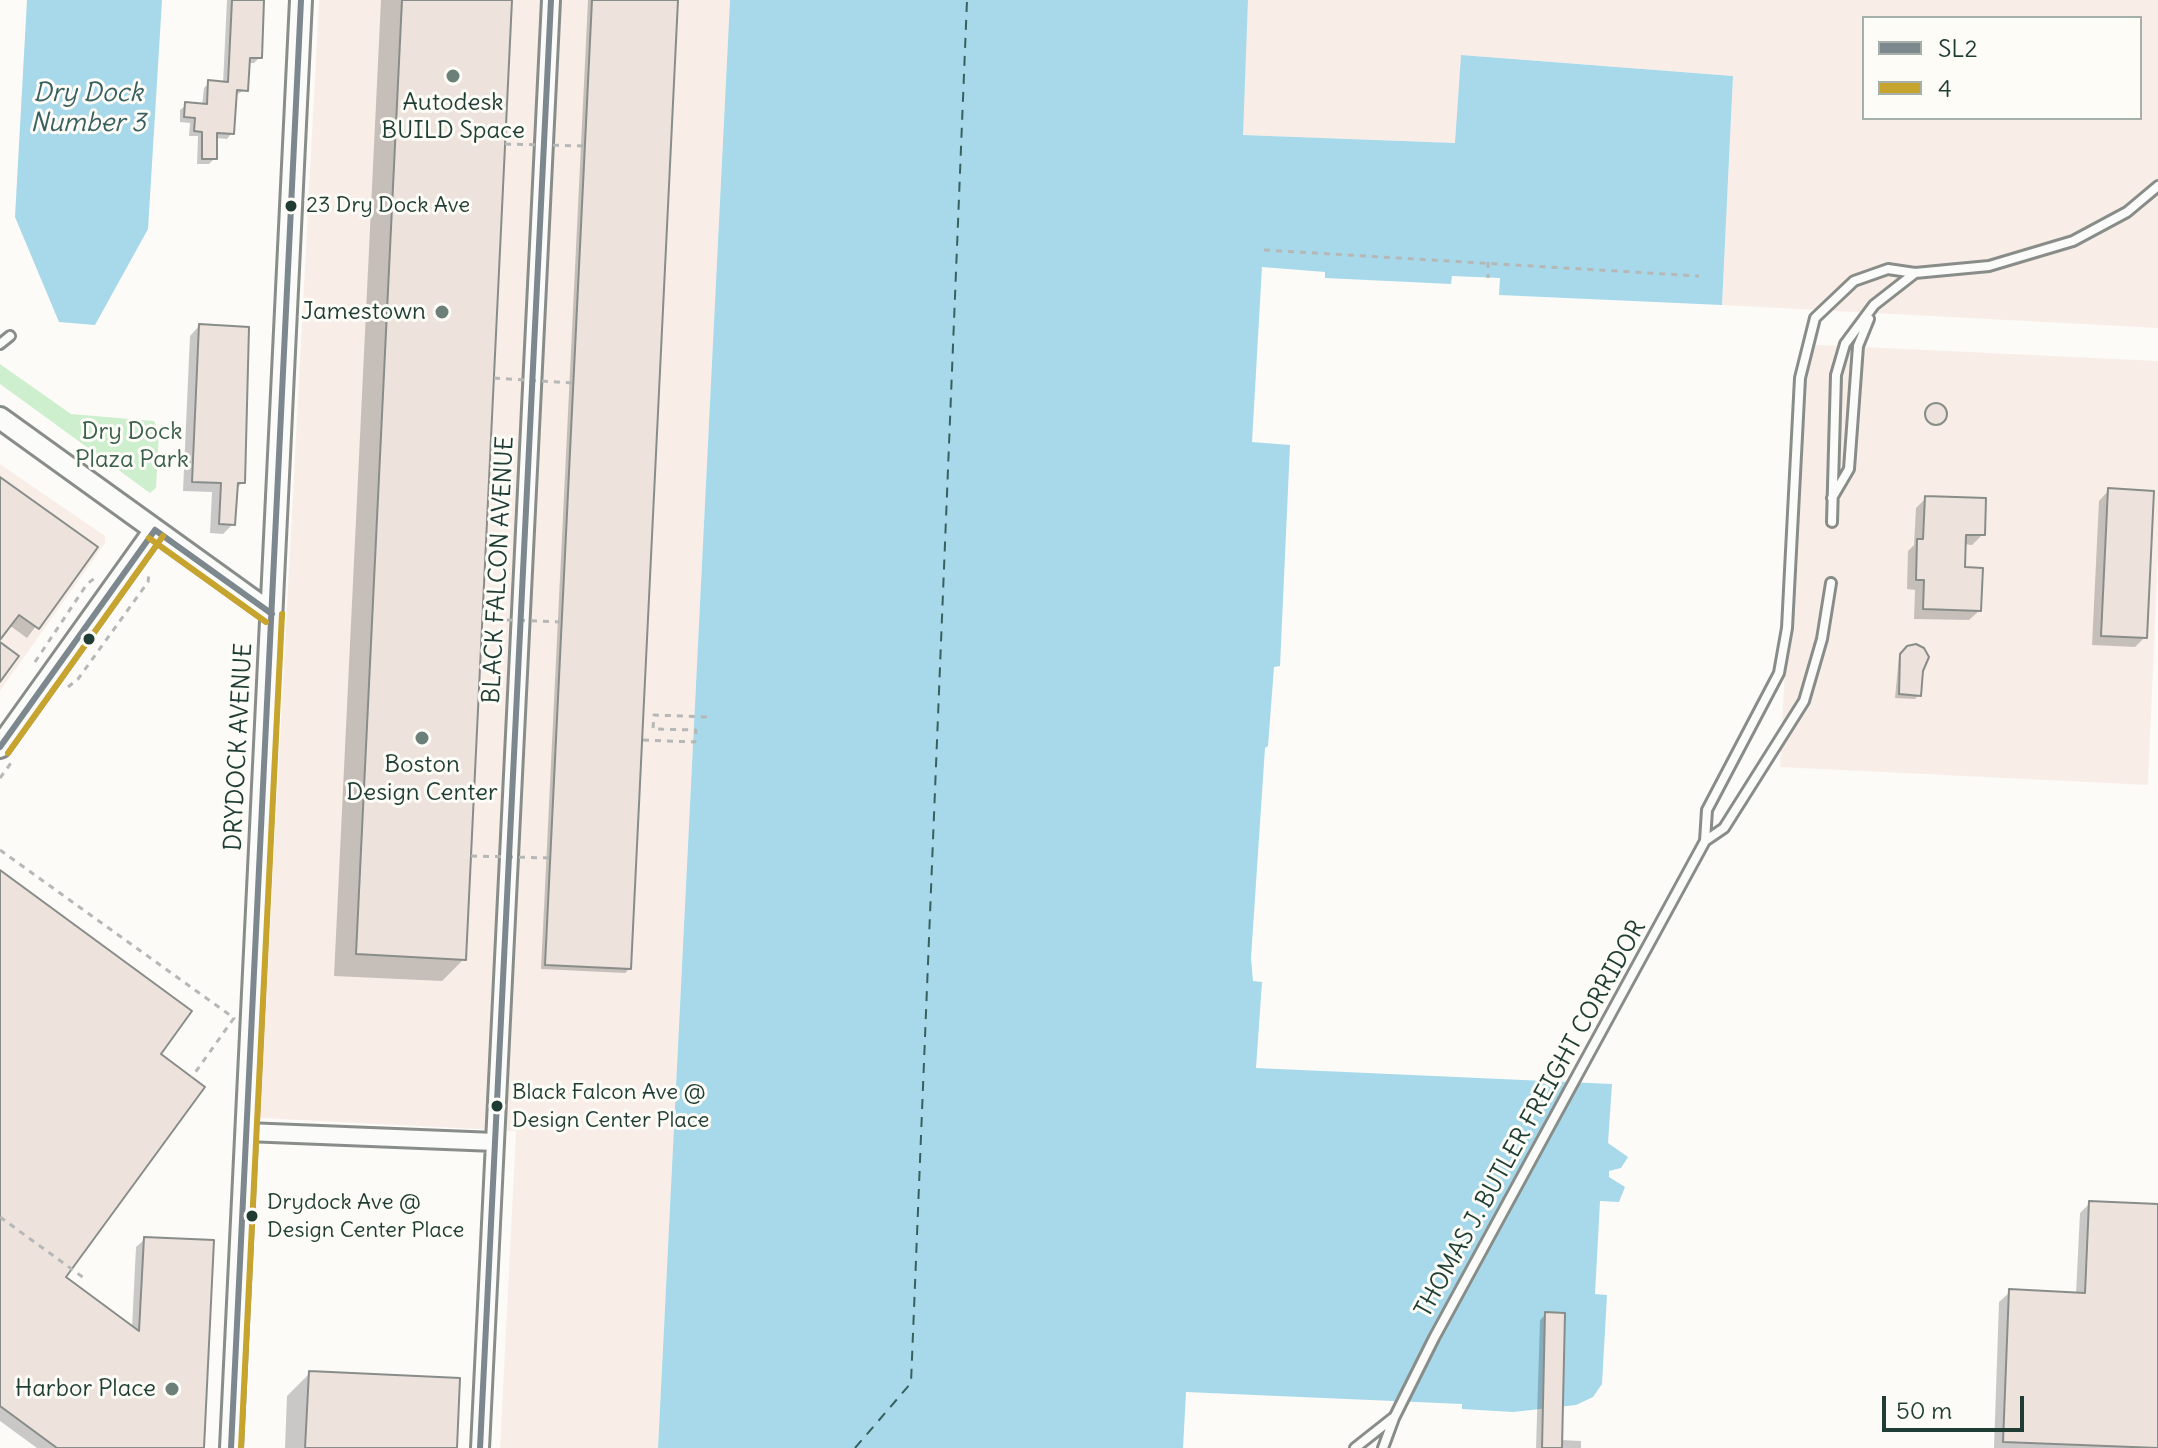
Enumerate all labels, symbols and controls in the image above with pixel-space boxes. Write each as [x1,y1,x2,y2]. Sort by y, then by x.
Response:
legend [1862,16,2142,120]
text: SL2 [1938,33,1978,63]
marker: Autodesk BUILD Space [444,67,462,85]
text: 4 [1938,73,1952,103]
water label: Dry Dock Number 3 [30,78,146,140]
place label: Autodesk BUILD Space [381,89,525,145]
place label: 23 Dry Dock Ave [306,193,470,219]
marker: 23 Dry Dock Ave [283,198,299,214]
place label: Jamestown [301,298,426,326]
marker: Jamestown [433,303,451,321]
park label: Dry Dock Plaza Park [75,418,189,474]
street label: BLACK FALCON AVENUE [478,436,520,704]
unlabelled marker [81,631,97,647]
street label: DRYDOCK AVENUE [219,642,259,852]
marker: Boston Design Center [413,729,431,747]
place label: Boston Design Center [346,751,498,807]
street label: THOMAS J. BUTLER FREIGHT CORRIDOR [1409,915,1653,1323]
place label: Black Falcon Ave @ Design Center Place [512,1080,709,1132]
marker: Black Falcon Ave @ Design Center Place [489,1098,505,1114]
place label: Drydock Ave @ Design Center Place [267,1190,464,1242]
marker: Drydock Ave @ Design Center Place [244,1208,260,1224]
place label: Harbor Place [15,1375,156,1403]
marker: Harbor Place [163,1380,181,1398]
scale bar [1886,1380,2028,1430]
text: 50 m [1896,1395,1952,1425]

